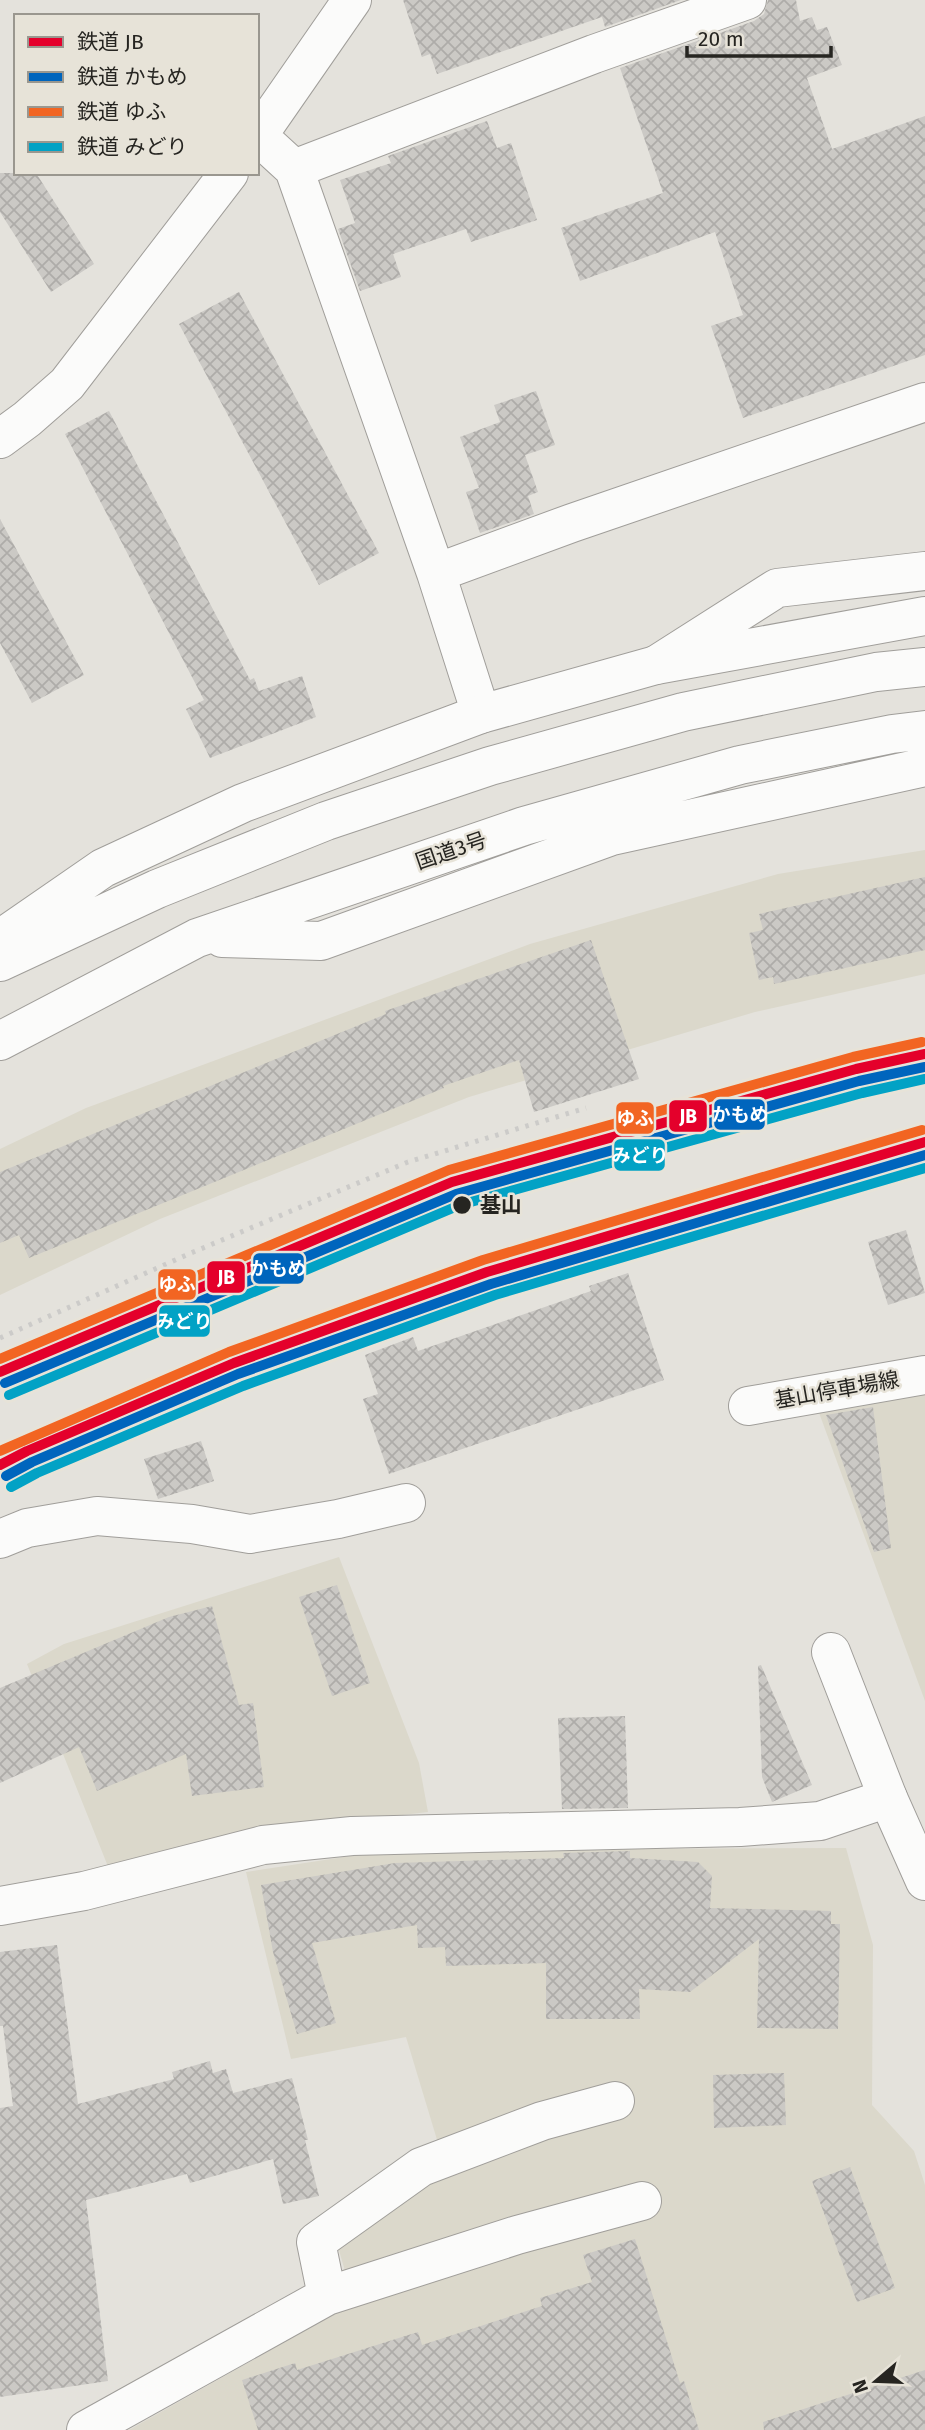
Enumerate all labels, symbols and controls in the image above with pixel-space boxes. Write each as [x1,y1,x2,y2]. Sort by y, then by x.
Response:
legend [14,14,259,175]
scale bar [687,14,830,58]
text: 20 m [698,26,744,52]
text: 鉄道 JB [77,29,144,55]
text: 鉄道 かもめ [77,64,188,90]
text: 鉄道 ゆふ [77,99,166,125]
text: 鉄道 みどり [77,134,188,160]
street label: 国道3号 [412,827,490,875]
line badge: かもめ [713,1098,766,1131]
line badge: JB [668,1099,708,1133]
line badge: ゆふ [615,1101,655,1135]
text: かもめ [711,1103,769,1126]
text: JB [678,1105,697,1128]
text: ゆふ [616,1107,654,1130]
line badge: みどり [613,1138,666,1172]
text: みどり [611,1144,669,1167]
place label: 基山 [480,1192,522,1218]
marker: 基山 [451,1194,473,1216]
line badge: かもめ [252,1252,305,1285]
text: かもめ [249,1257,307,1280]
line badge: JB [206,1260,246,1294]
text: JB [216,1266,235,1289]
line badge: ゆふ [157,1268,197,1301]
text: ゆふ [158,1273,196,1296]
line badge: みどり [158,1304,211,1338]
text: みどり [155,1310,213,1333]
street label: 基山停車場線 [773,1366,901,1414]
north arrow [841,2346,911,2416]
text: N [847,2377,873,2396]

